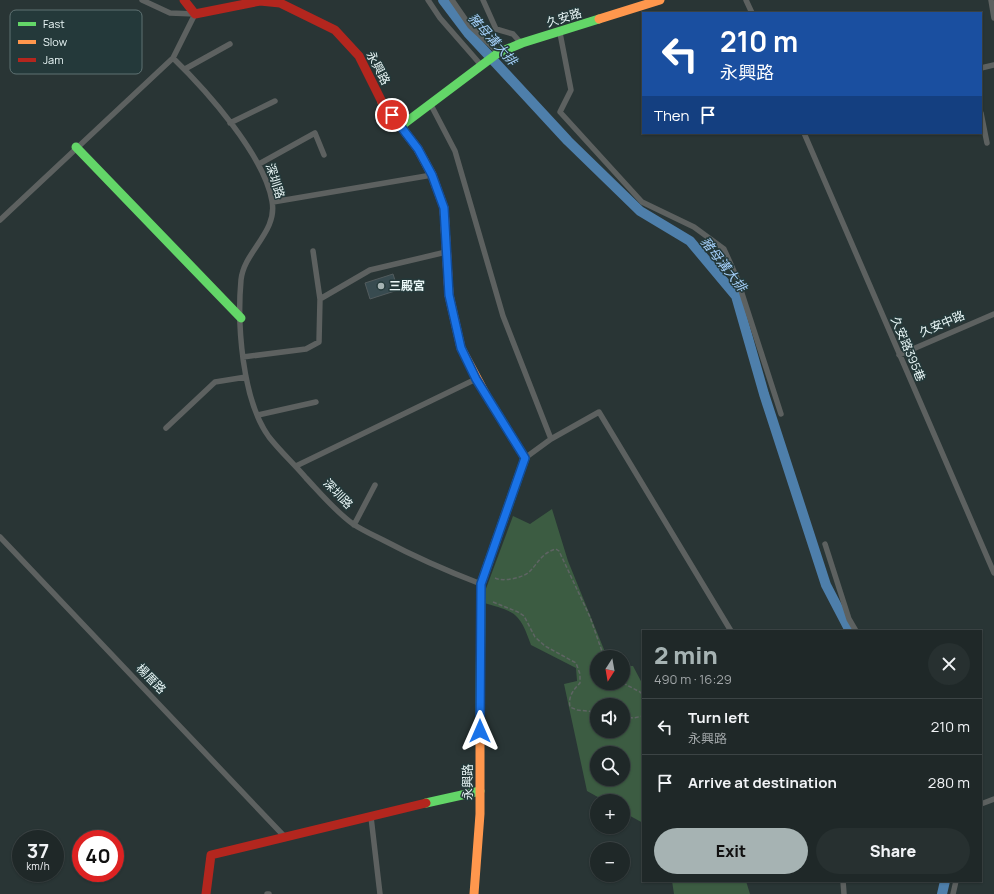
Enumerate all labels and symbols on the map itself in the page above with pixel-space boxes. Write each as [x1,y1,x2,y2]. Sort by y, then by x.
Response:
street label: 久安路 [544,4,584,31]
water label: 豬母溝大排 [465,9,523,71]
legend [10,10,142,74]
text: Fast [43,16,65,31]
text: Slow [43,34,68,49]
street label: 永興路 [362,48,394,88]
text: Jam [43,52,64,67]
pin [375,98,409,132]
street label: 深圳路 [262,161,289,201]
water label: 豬母溝大排 [697,233,752,297]
place label: 三殿宮 [389,277,425,294]
marker: 三殿宮 [376,281,386,291]
street label: 久安中路 [916,306,967,341]
street label: 久安路395巷 [887,314,930,384]
street label: 深圳路 [320,475,357,513]
north arrow [590,650,630,690]
street label: 楊厝路 [133,660,170,698]
position arrow [459,710,501,752]
street label: 永興路 [459,764,476,800]
speed limit sign: 40 [72,830,124,882]

